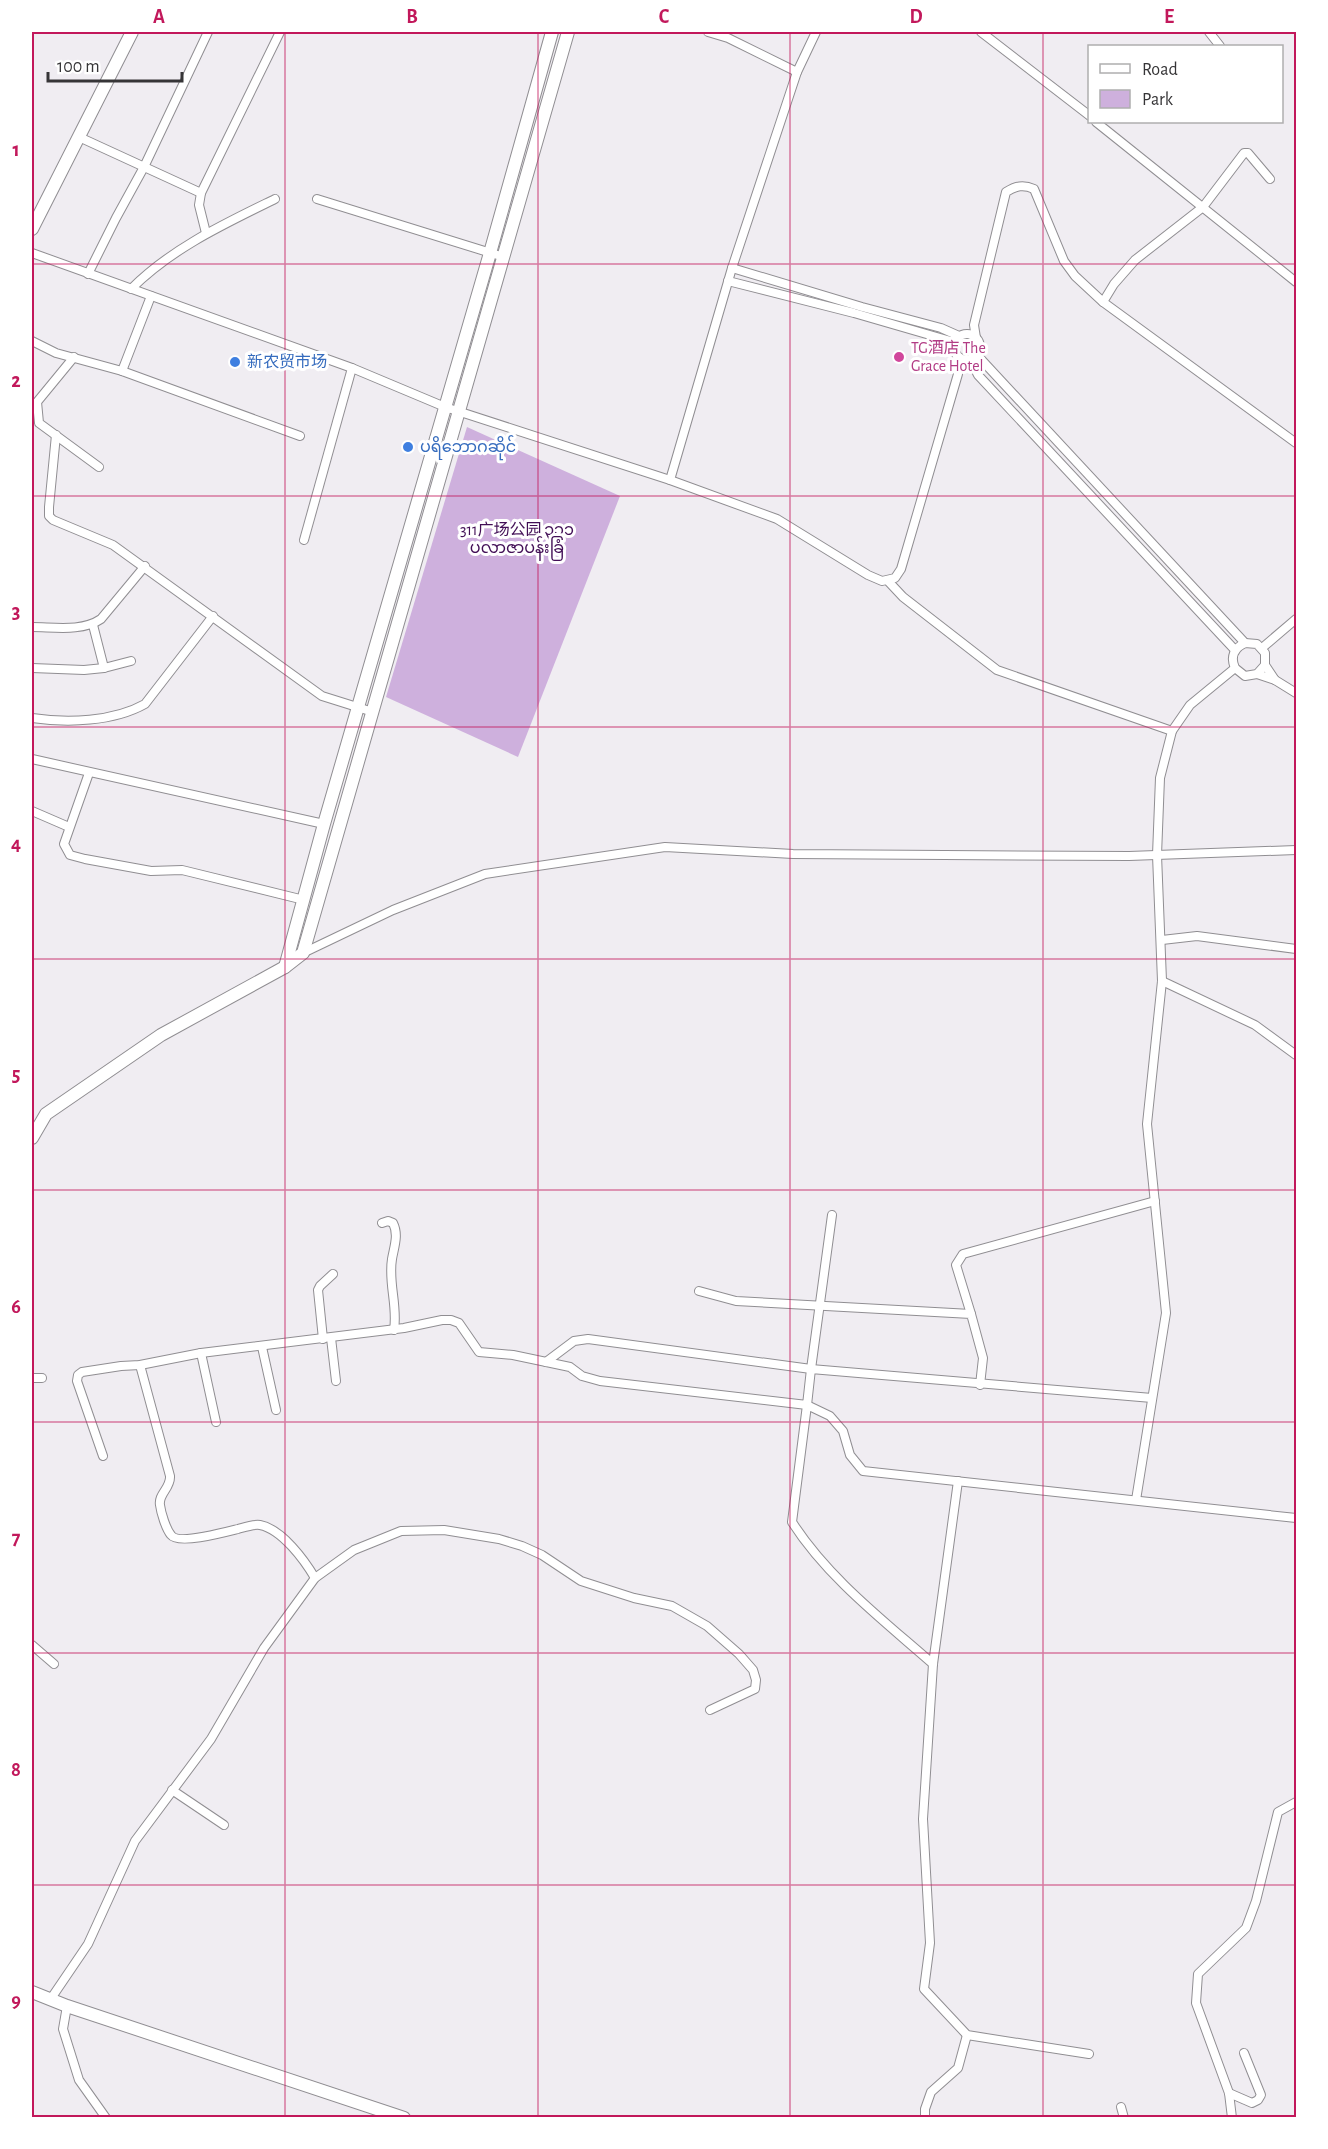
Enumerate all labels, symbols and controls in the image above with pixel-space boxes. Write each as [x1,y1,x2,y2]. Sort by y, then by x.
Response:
text: A [153,7,165,27]
text: B [406,7,418,27]
text: C [659,7,670,27]
text: D [909,7,923,27]
text: E [1164,7,1174,27]
scale bar [48,45,182,83]
legend [1088,45,1283,123]
text: 100 m [57,58,100,76]
text: Road [1142,61,1178,79]
text: Park [1142,91,1174,109]
text: 1 [12,140,20,160]
place label: TG酒店 The Grace Hotel [911,339,986,374]
marker: TG酒店 The Grace Hotel [892,350,906,364]
place label: 新农贸市场 [247,353,327,370]
marker: 新农贸市场 [228,355,242,369]
text: 2 [11,371,21,391]
place label: ပရိဘောဂဆိုင် [420,435,516,461]
marker: ပရိဘောဂဆိုင် [401,440,415,454]
park label: 311广场公园 ၃၁၁ ပလာဇာပန်းခြံ [460,521,574,561]
text: 3 [12,602,20,622]
text: 4 [11,834,21,854]
text: 5 [12,1065,20,1085]
text: 6 [11,1297,21,1317]
text: 7 [12,1528,21,1548]
text: 8 [11,1760,21,1780]
text: 9 [11,1991,21,2011]

